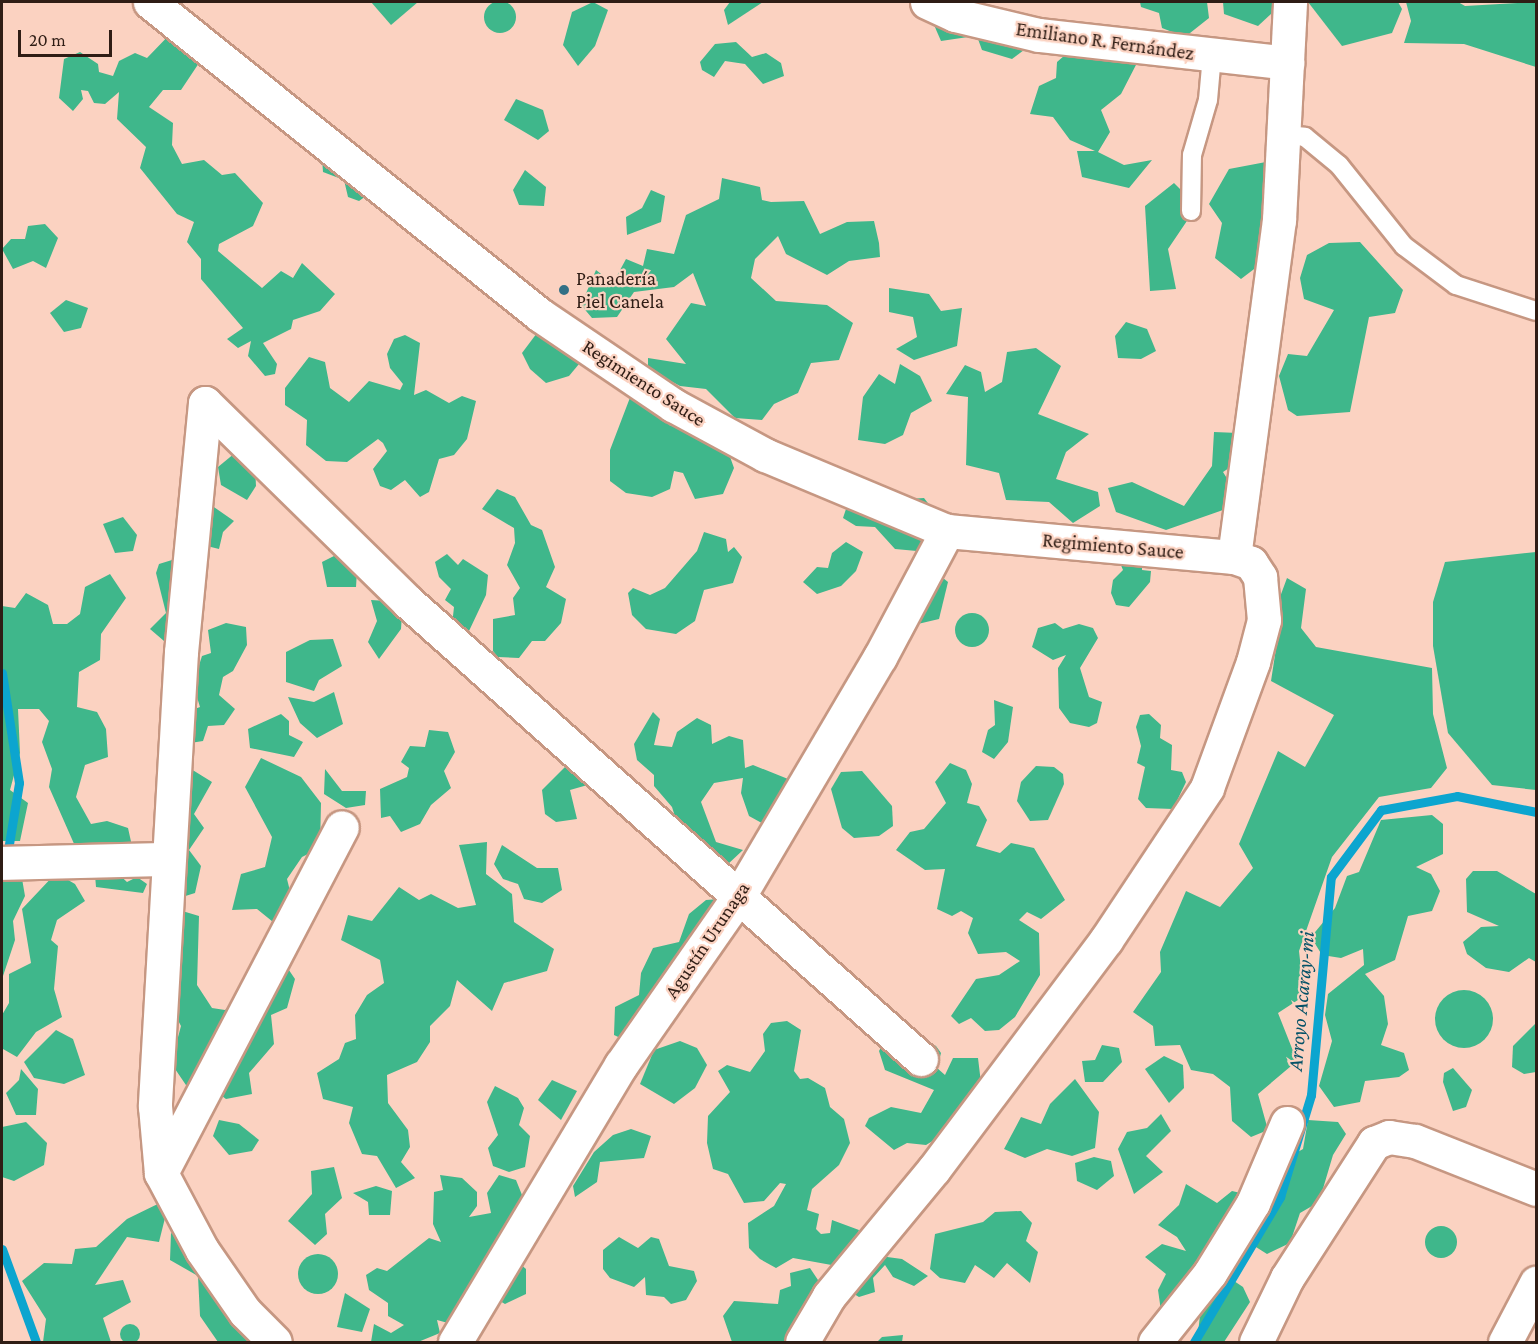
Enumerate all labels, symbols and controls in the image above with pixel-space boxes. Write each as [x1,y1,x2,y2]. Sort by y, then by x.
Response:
street label: Emiliano R. Fernández [1014,17,1196,65]
scale bar [21,18,116,56]
text: 20 m [29,30,66,50]
place label: Panadería Piel Canela [576,266,664,313]
marker: Panadería Piel Canela [557,283,571,297]
street label: Regimiento Sauce [578,334,710,432]
street label: Regimiento Sauce [1041,528,1185,564]
street label: Agustín Urunaga [659,877,755,1003]
water label: Arroyo Acaray-mi [1282,930,1320,1072]

